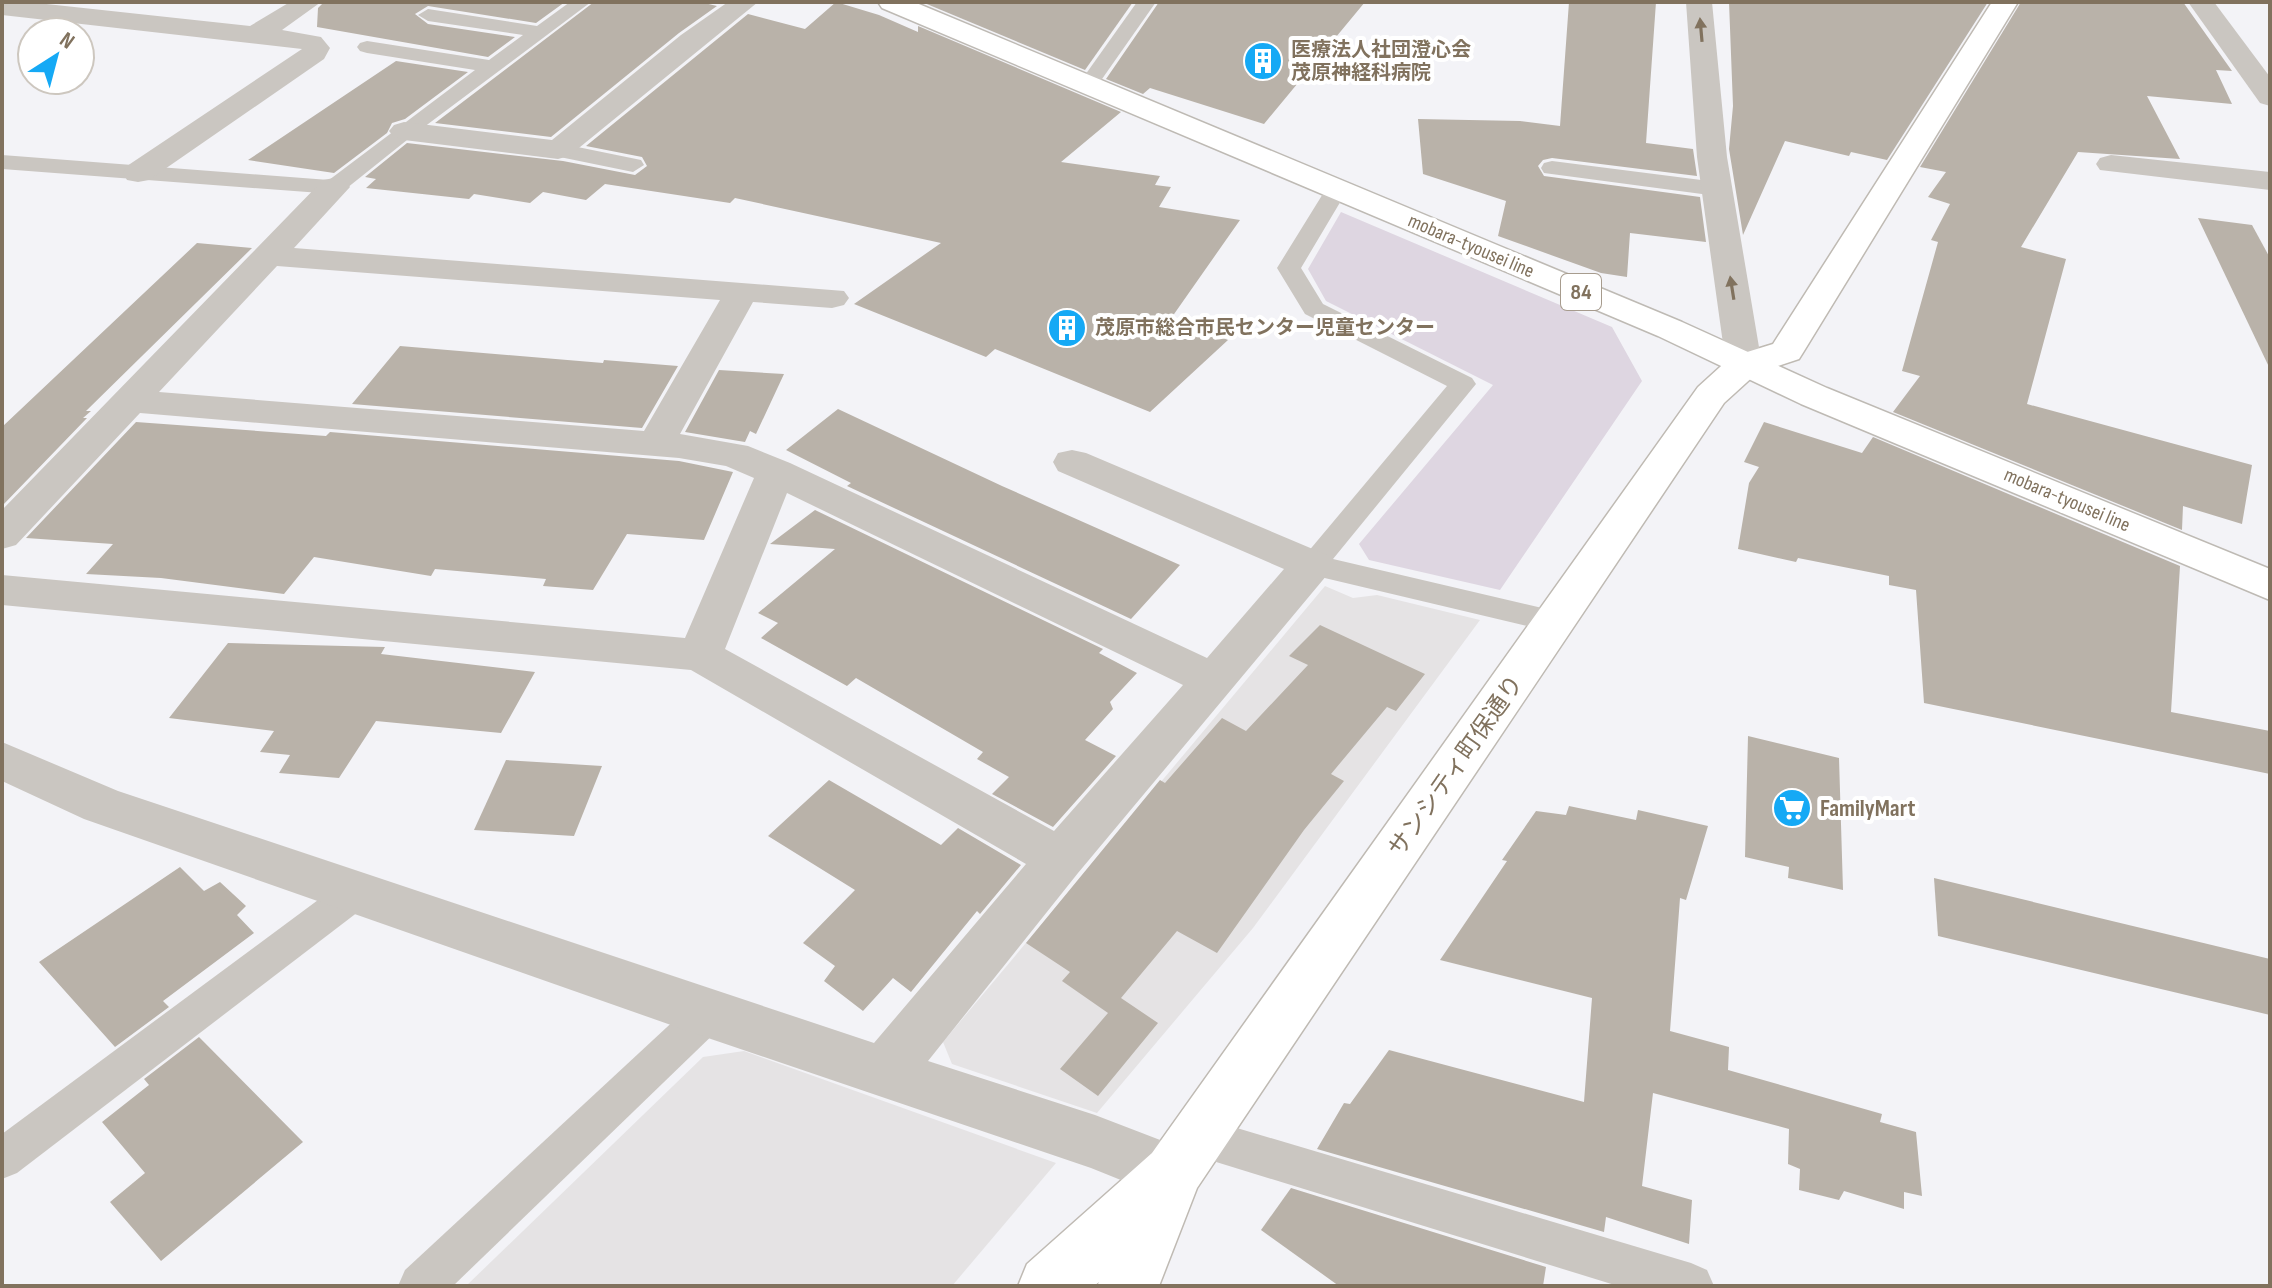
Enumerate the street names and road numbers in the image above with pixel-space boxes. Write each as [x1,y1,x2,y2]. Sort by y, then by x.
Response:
street label: mobara-tyousei line [1404,209,1538,283]
road number: 84 [1561,274,1601,310]
street label: mobara-tyousei line [2000,463,2134,537]
street label: サンシティ町保通り [1383,670,1529,862]

